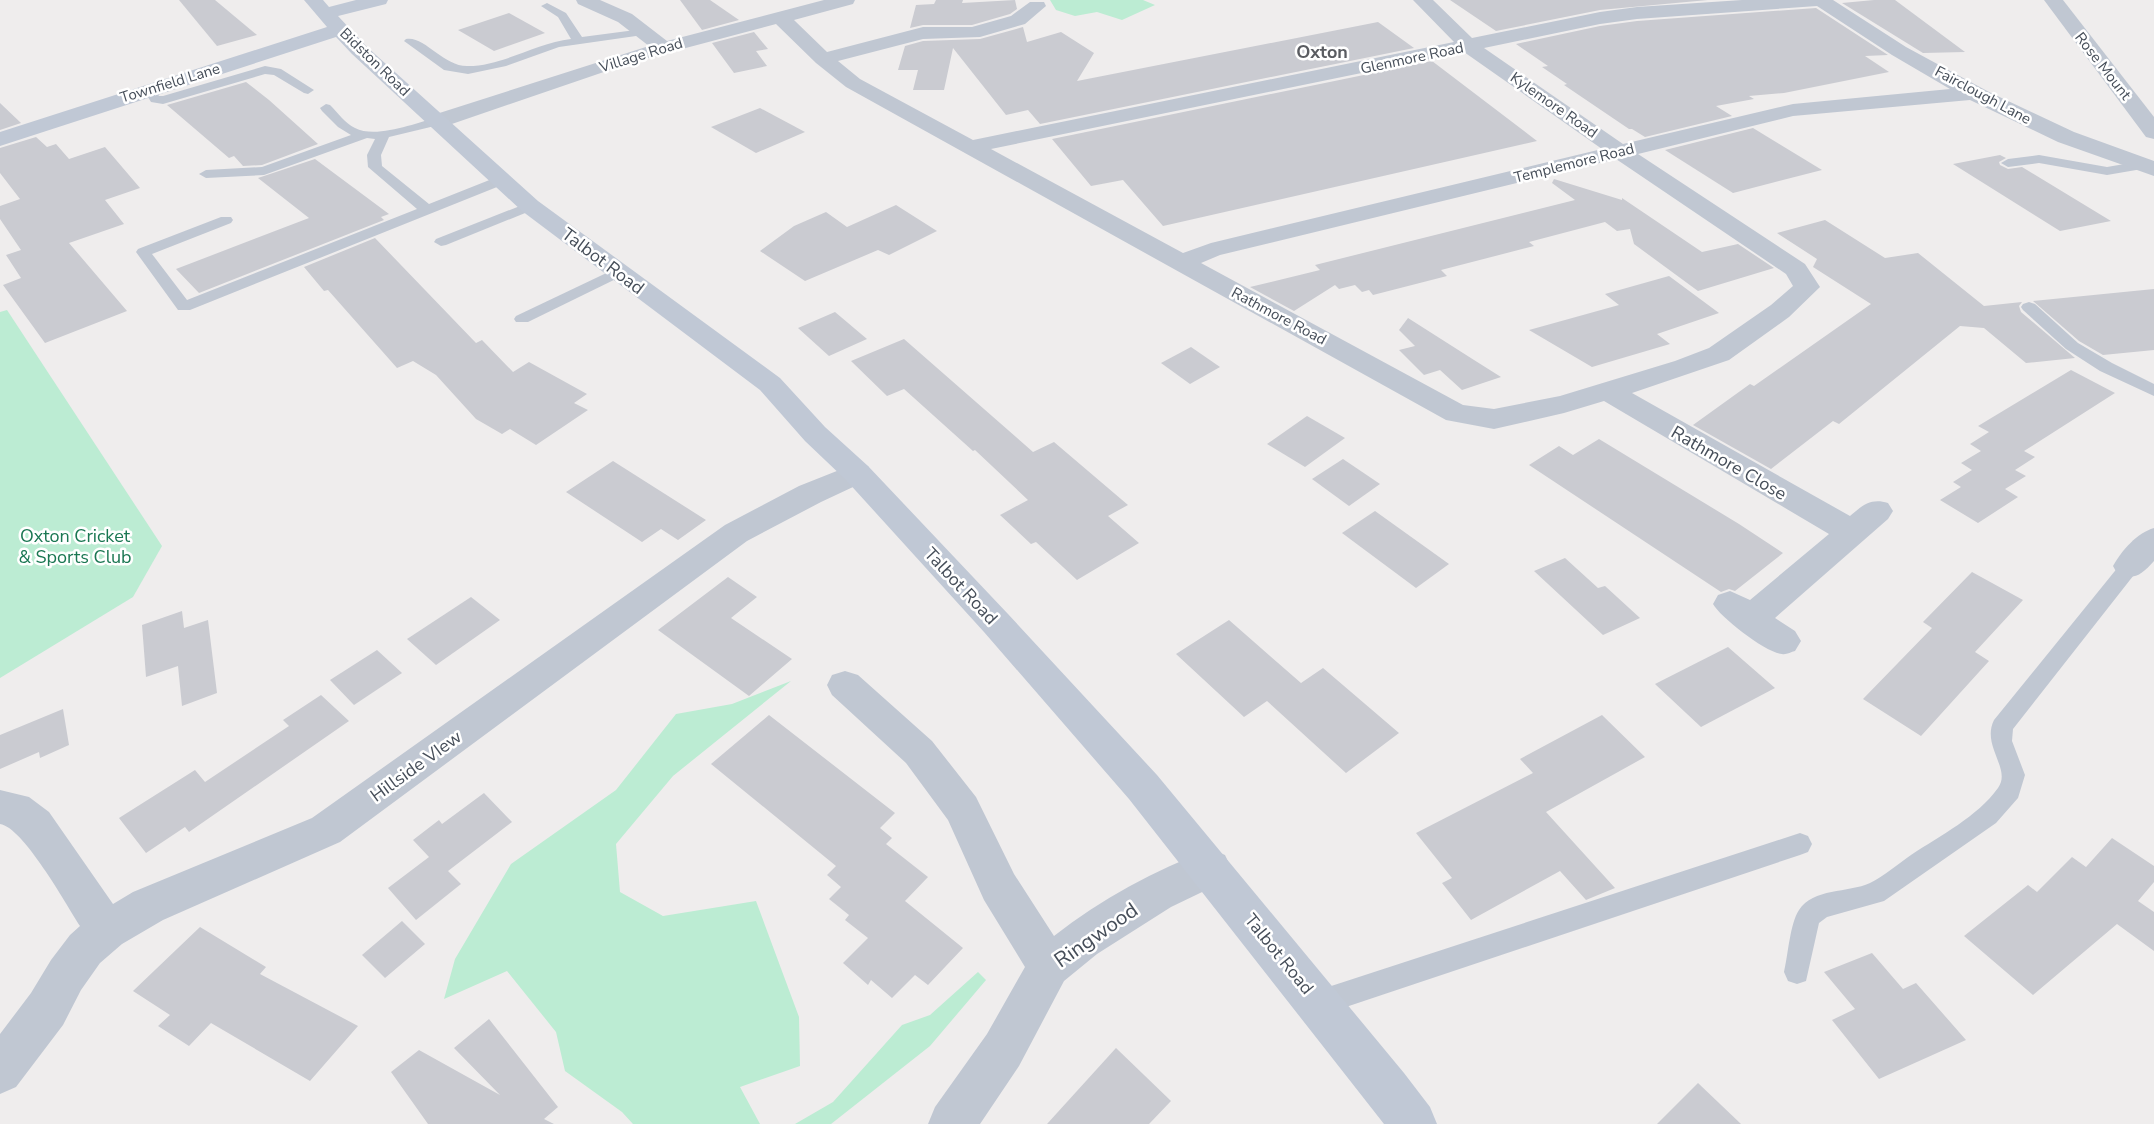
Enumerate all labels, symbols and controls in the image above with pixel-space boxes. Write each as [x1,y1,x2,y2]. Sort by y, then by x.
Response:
street label: Bidston Road [336,23,414,101]
street label: Rose Mount [2070,28,2136,105]
street label: Village Road [596,33,685,77]
street label: Glenmore Road [1359,37,1465,79]
district label: Oxton [1296,40,1348,64]
street label: Townfield Lane [118,58,222,108]
street label: Fairclough Lane [1931,61,2035,129]
street label: Kylemore Road [1506,67,1602,143]
street label: Templemore Road [1512,138,1636,188]
street label: Talbot Road [557,222,649,300]
street label: Rathmore Road [1228,283,1330,349]
street label: Rathmore Close [1667,420,1791,506]
park label: Oxton Cricket & Sports Club [18,524,132,569]
street label: Talbot Road [919,542,1003,630]
street label: Hillside VIew [365,725,467,807]
street label: Ringwood [1049,896,1143,974]
street label: Talbot Road [1239,909,1319,999]

